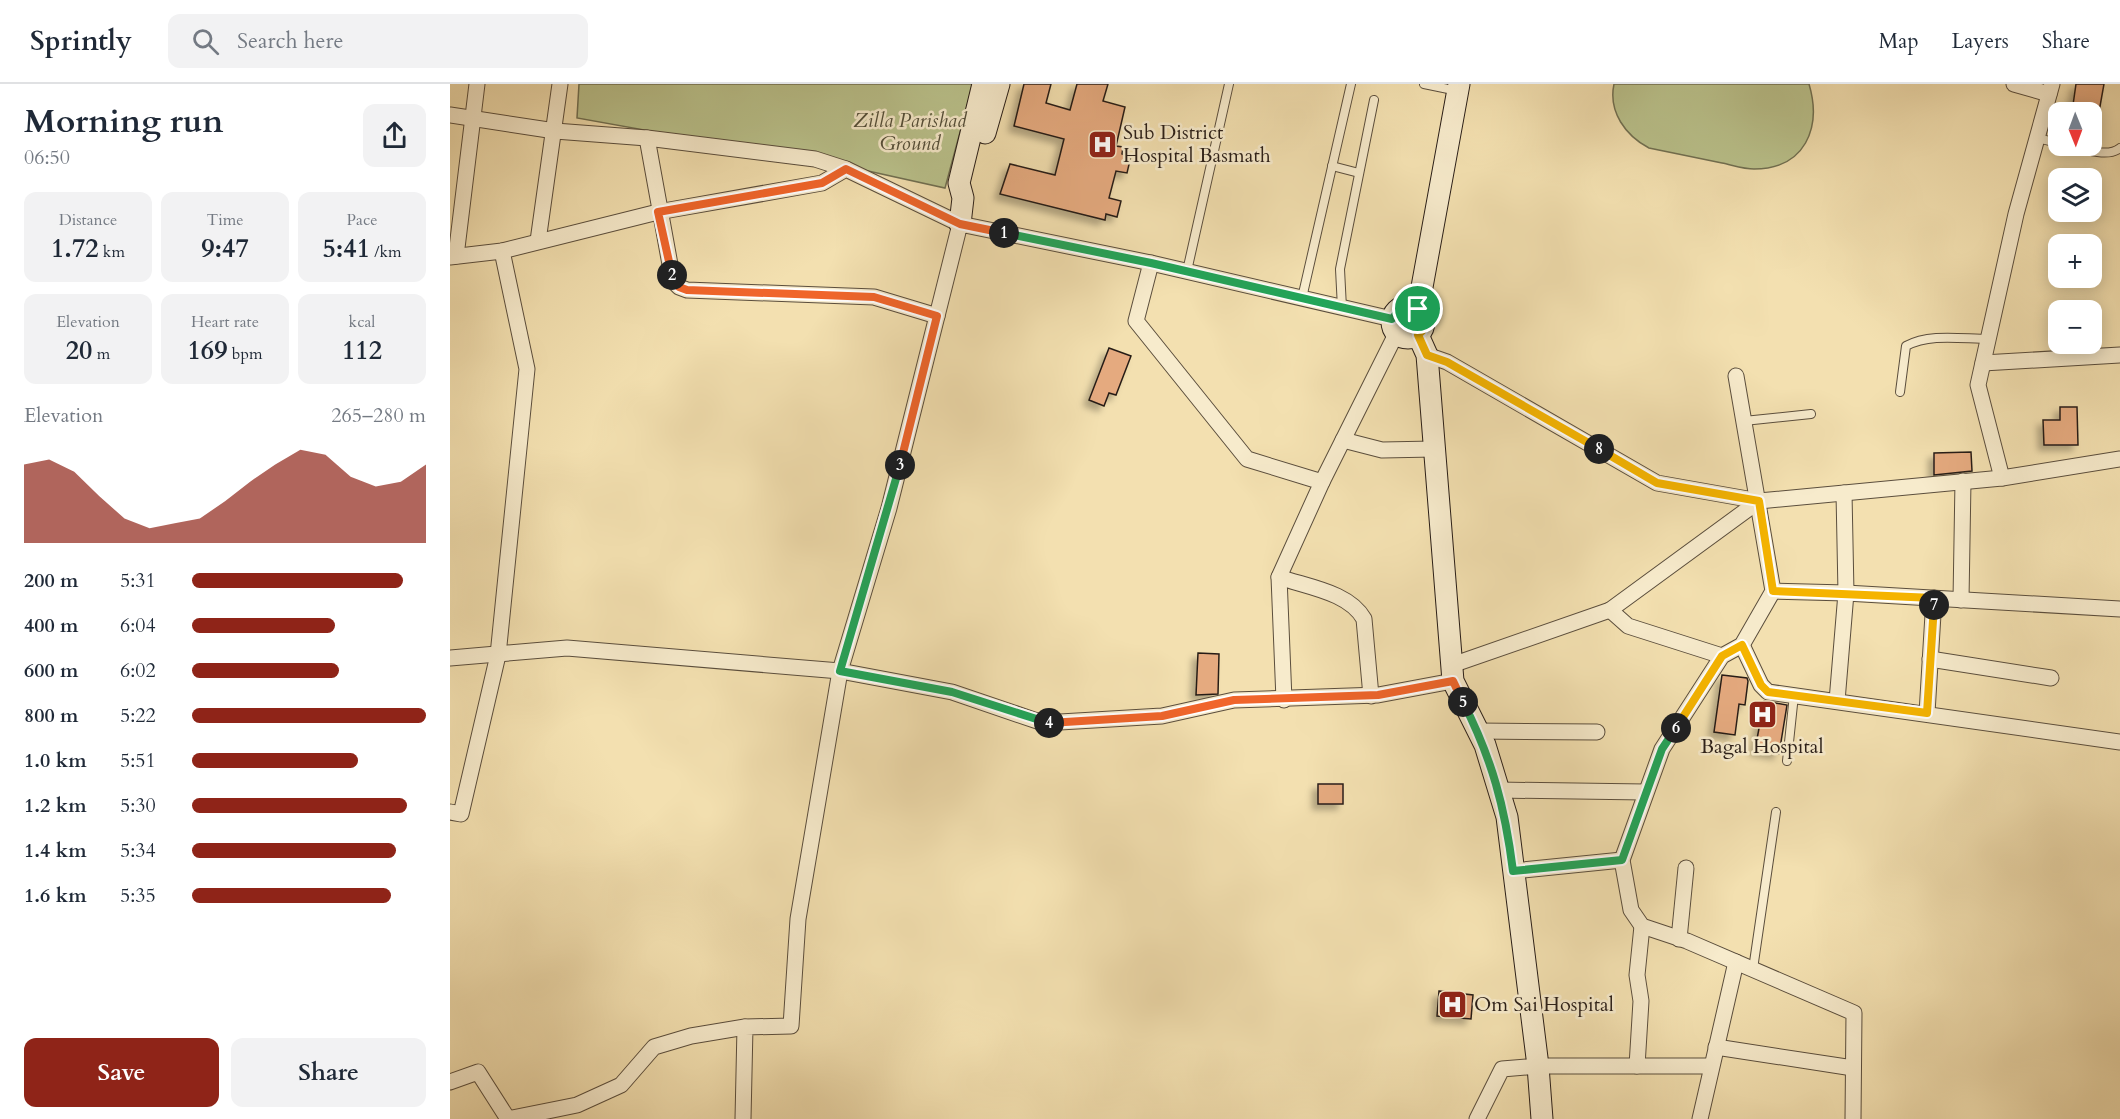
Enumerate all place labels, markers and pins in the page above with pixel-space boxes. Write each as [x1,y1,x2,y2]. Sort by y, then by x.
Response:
place label: Sub District Hospital Basmath [1123,119,1271,169]
hospital icon: Sub District Hospital Basmath [1086,128,1118,160]
pin: 1 [989,218,1019,248]
pin: 2 [657,260,687,290]
pin [1392,283,1443,334]
pin: 8 [1584,434,1614,464]
pin: 3 [885,450,915,480]
pin: 7 [1919,590,1949,620]
pin: 5 [1448,687,1478,717]
hospital icon: Bagal Hospital [1746,699,1778,731]
pin: 4 [1034,708,1064,738]
pin: 6 [1661,713,1691,743]
place label: Bagal Hospital [1700,733,1824,760]
hospital icon: Om Sai Hospital [1437,988,1469,1020]
place label: Om Sai Hospital [1474,991,1614,1018]

